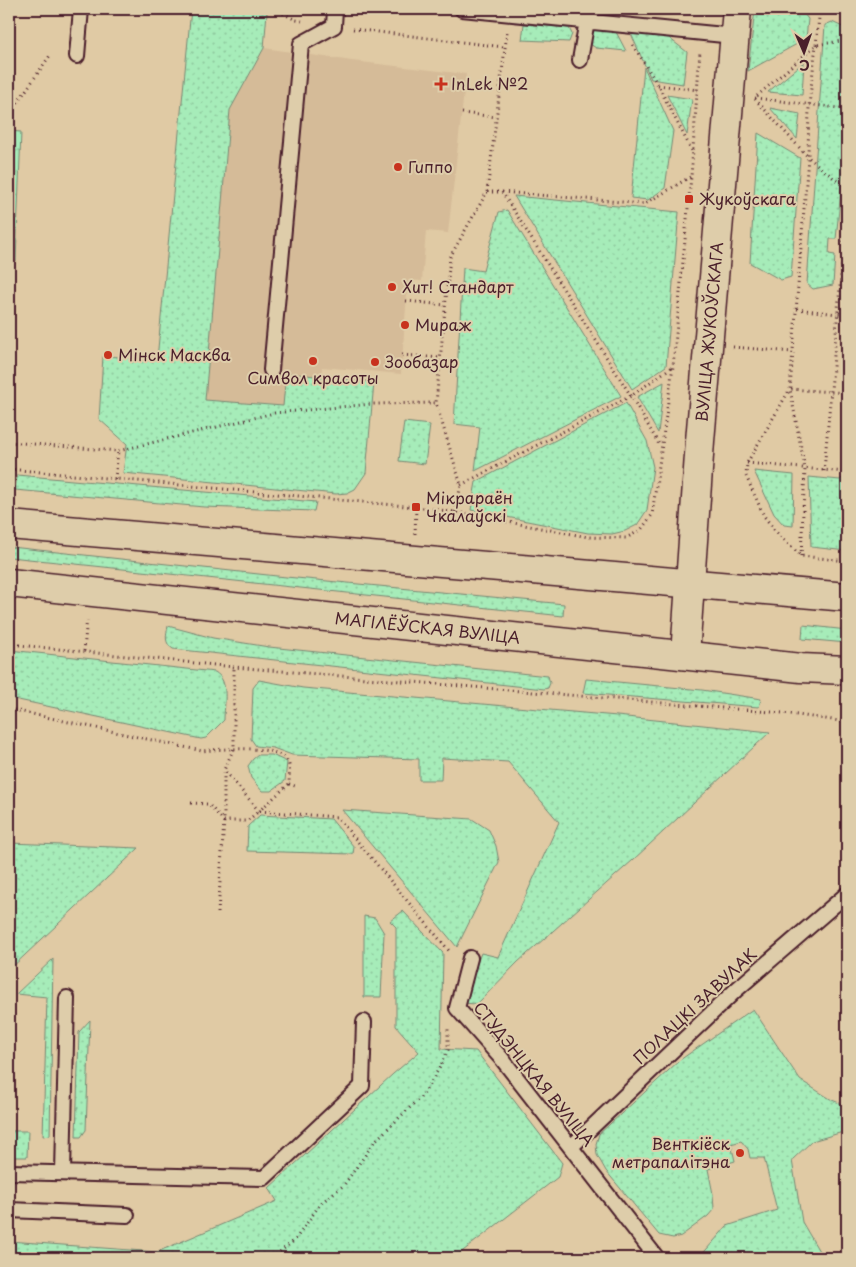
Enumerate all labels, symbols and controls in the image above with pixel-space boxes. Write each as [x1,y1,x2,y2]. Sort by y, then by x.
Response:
north arrow [778,28,828,78]
text: С [799,55,810,76]
place label: InLek №2 [451,71,528,95]
marker: InLek №2 [435,78,447,90]
place label: Гиппо [408,154,453,178]
marker: Гиппо [392,161,404,173]
place label: Жукоўскага [699,186,796,210]
marker: Жукоўскага [683,193,695,205]
street label: ВУЛІЦА ЖУКОЎСКАГА [689,241,728,423]
place label: Хит! Стандарт [402,274,514,298]
marker: Хит! Стандарт [386,281,398,293]
place label: Мираж [415,312,472,336]
marker: Мираж [399,319,411,331]
place label: Мінск Масква [118,342,231,366]
marker: Мінск Масква [102,349,114,361]
place label: Зообазар [385,349,458,373]
marker: Символ красоты [307,355,319,367]
marker: Зообазар [369,356,381,368]
place label: Символ красоты [247,365,379,389]
place label: Мікрараён Чкалаўскі [426,485,513,527]
marker: Мікрараён Чкалаўскі [410,501,422,513]
street label: МАГІЛЁЎСКАЯ ВУЛІЦА [334,605,522,649]
street label: ПОЛАЦКІ ЗАВУЛАК [627,942,761,1069]
street label: СТУДЭНЦКАЯ ВУЛІЦА [469,996,601,1151]
place label: Венткіёск метрапалітэна [612,1131,730,1173]
marker: Венткіёск метрапалітэна [734,1147,746,1159]

